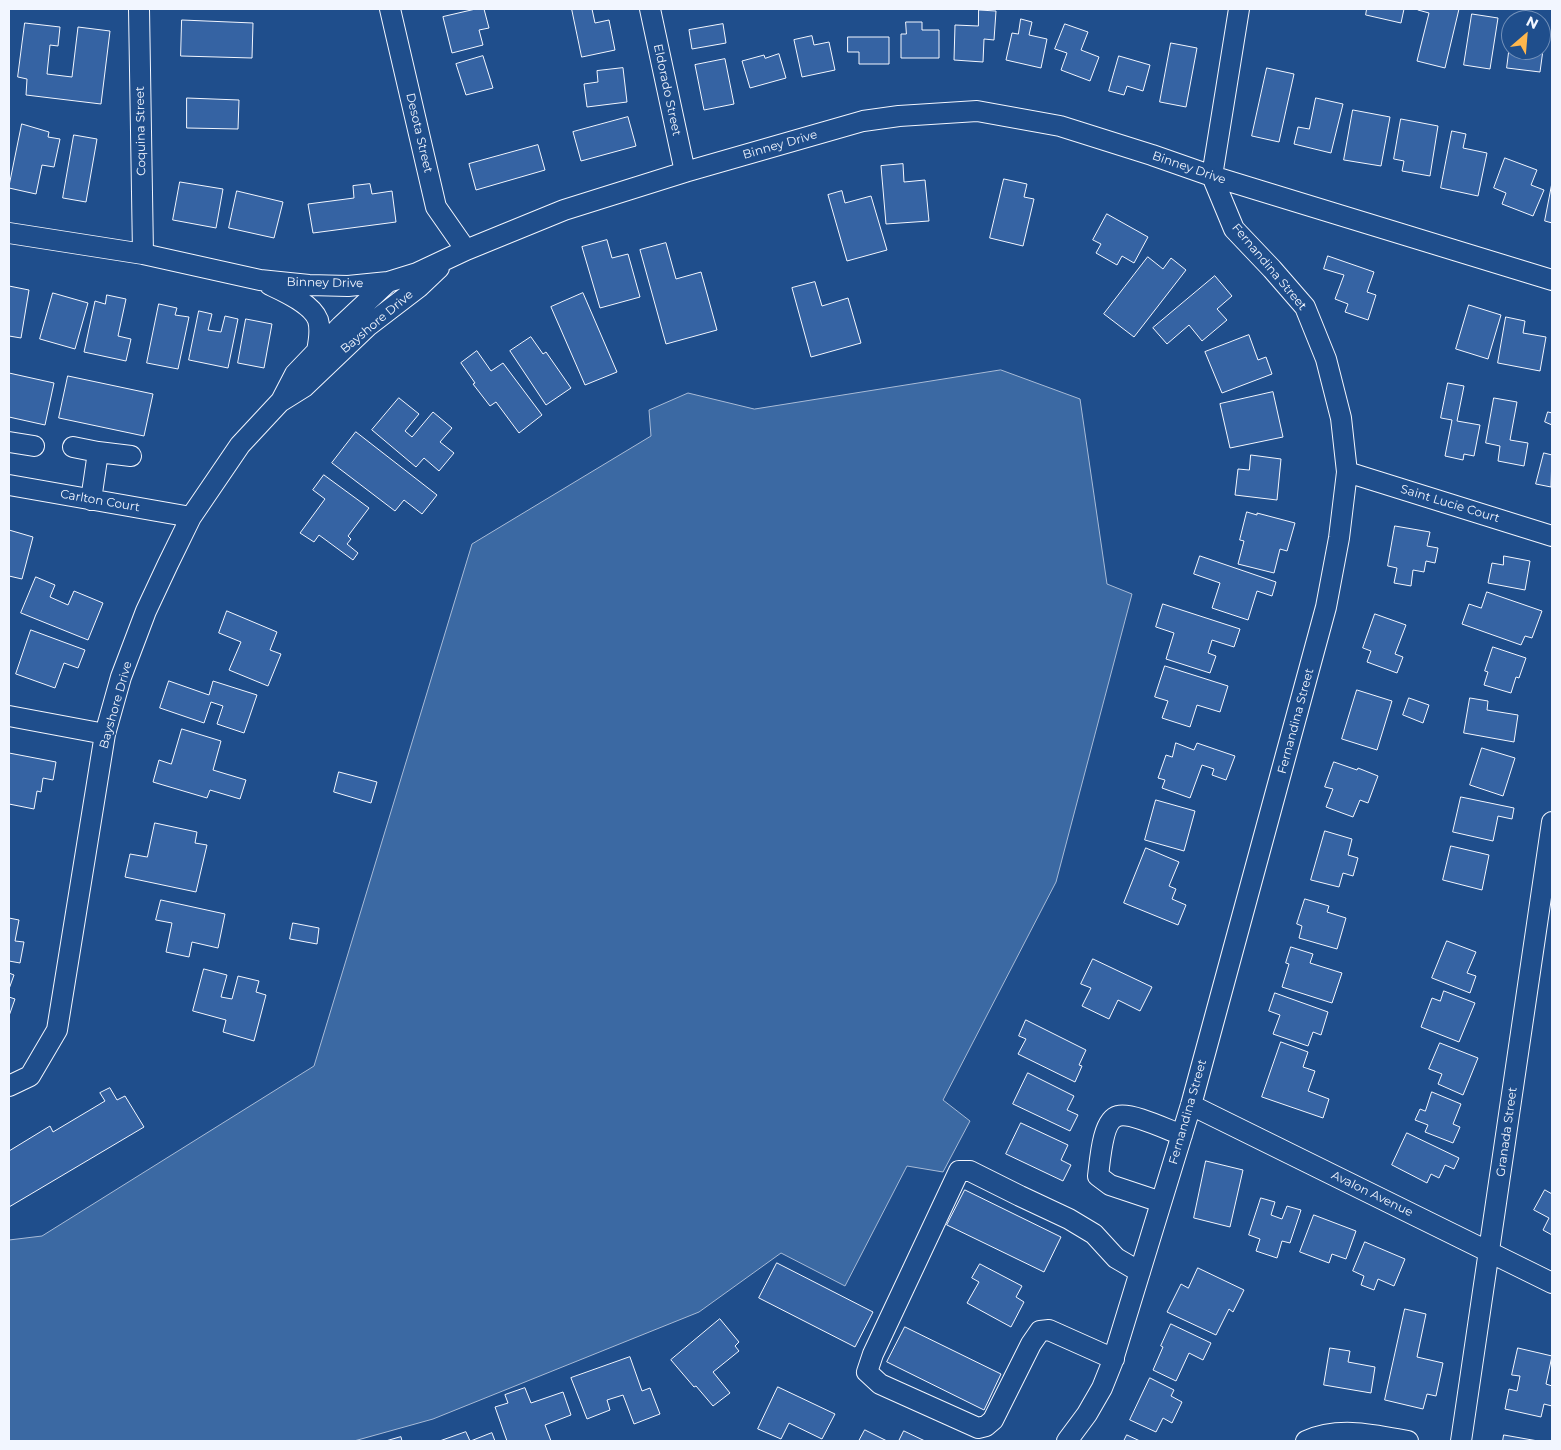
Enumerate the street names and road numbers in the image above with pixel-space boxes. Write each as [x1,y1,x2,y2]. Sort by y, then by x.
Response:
street label: Eldorado Street [650,43,684,137]
street label: Coquina Street [133,86,149,176]
street label: Desota Street [403,92,435,174]
street label: Binney Drive [741,128,819,162]
street label: Binney Drive [1150,149,1228,187]
street label: Fernandina Street [1229,221,1309,313]
street label: Binney Drive [287,275,363,291]
street label: Bayshore Drive [338,287,416,357]
street label: Saint Lucie Court [1399,482,1501,526]
street label: Carlton Court [59,487,141,515]
street label: Bayshore Drive [97,660,135,750]
street label: Fernandina Street [1275,667,1317,775]
street label: Fernandina Street [1166,1058,1210,1166]
street label: Granada Street [1494,1086,1520,1178]
street label: Avalon Avenue [1329,1168,1415,1220]

